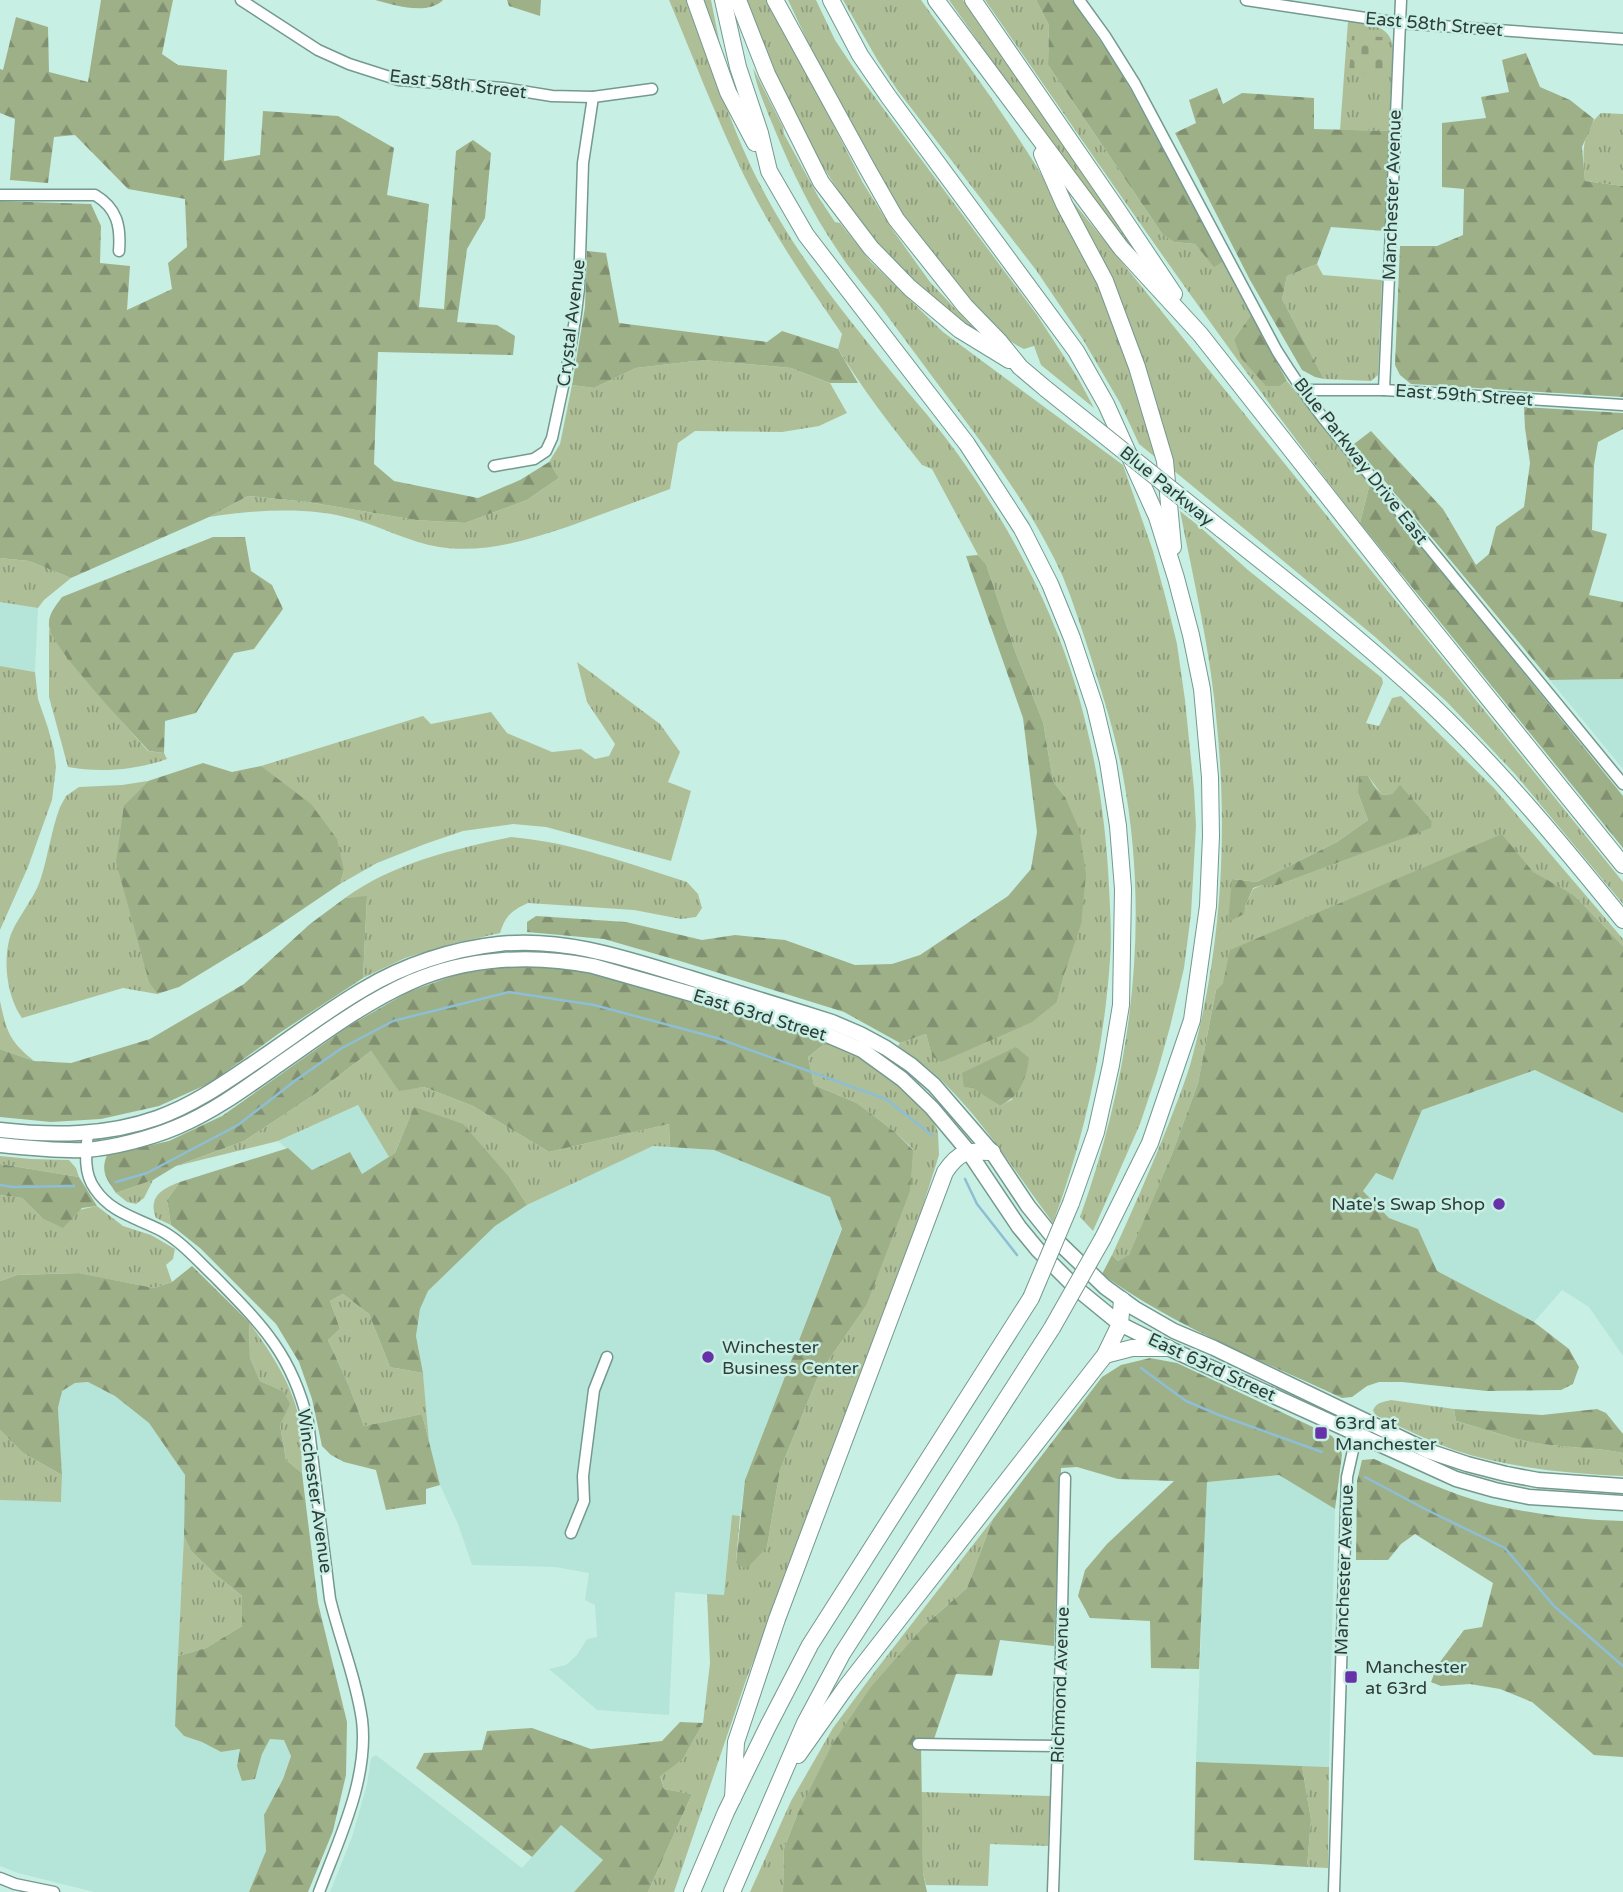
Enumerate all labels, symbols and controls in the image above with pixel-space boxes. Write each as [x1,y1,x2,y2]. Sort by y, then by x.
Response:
street label: East 58th Street [1364,7,1504,41]
street label: East 58th Street [388,65,528,103]
street label: Manchester Avenue [1378,109,1406,281]
street label: Crystal Avenue [552,258,590,388]
street label: Blue Parkway Drive East [1289,373,1433,549]
street label: East 59th Street [1394,379,1534,411]
street label: Blue Parkway [1115,441,1219,531]
street label: East 63rd Street [691,984,829,1046]
place label: Nate's Swap Shop [1331,1193,1485,1215]
marker: Nate's Swap Shop [1491,1196,1507,1212]
street label: East 63rd Street [1145,1328,1279,1406]
place label: Winchester Business Center [722,1336,859,1379]
marker: Winchester Business Center [700,1349,716,1365]
street label: Winchester Avenue [293,1407,337,1575]
place label: 63rd at Manchester [1335,1412,1437,1455]
marker: 63rd at Manchester [1313,1425,1329,1441]
street label: Manchester Avenue [1330,1484,1358,1656]
street label: Richmond Avenue [1046,1606,1074,1764]
place label: Manchester at 63rd [1365,1656,1467,1699]
marker: Manchester at 63rd [1343,1669,1359,1685]

